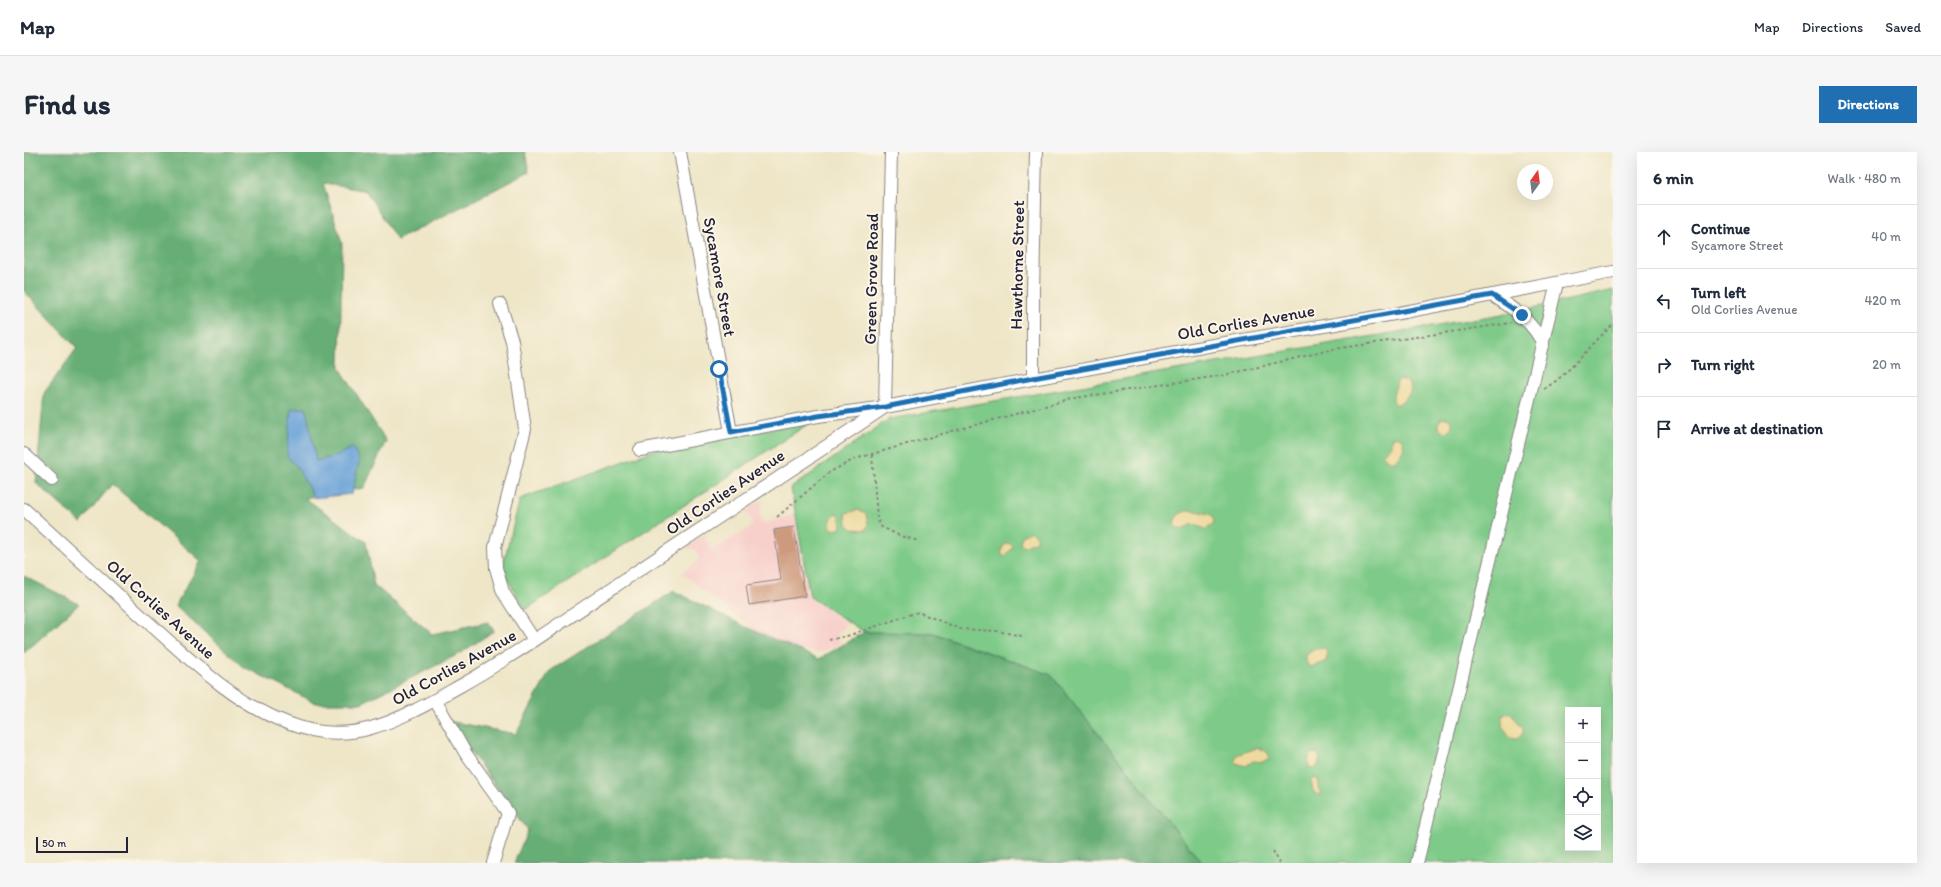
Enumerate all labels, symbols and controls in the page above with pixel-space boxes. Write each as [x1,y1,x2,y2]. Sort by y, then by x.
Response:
text: Map [20,16,55,39]
text: Map [1754,19,1780,36]
text: Directions [1802,19,1863,36]
text: Saved [1885,19,1921,36]
button: Directions [1819,86,1917,123]
text: Find us [24,87,111,121]
north arrow [1517,164,1553,200]
text: 6 min [1653,168,1694,188]
text: Walk · 480 m [1827,171,1901,186]
street label: Hawthorne Street [1006,200,1028,330]
street label: Green Grove Road [860,213,882,345]
street label: Sycamore Street [700,216,740,338]
text: Continue [1691,220,1750,238]
icon: ahead [1653,226,1675,248]
text: 40 m [1871,229,1901,244]
text: Sycamore Street [1691,238,1784,253]
text: Turn left [1691,284,1746,302]
icon: left [1653,290,1675,312]
text: 420 m [1864,293,1901,308]
street label: Old Corlies Avenue [1176,300,1316,344]
text: Old Corlies Avenue [1691,302,1797,317]
route end [1513,306,1531,324]
icon: right [1653,354,1675,376]
text: Turn right [1691,356,1755,374]
text: 20 m [1872,357,1901,372]
route start [710,360,728,378]
icon: arrive [1653,418,1675,440]
text: Arrive at destination [1691,420,1823,438]
street label: Old Corlies Avenue [662,445,788,539]
street label: Old Corlies Avenue [103,555,219,663]
street label: Old Corlies Avenue [388,625,520,709]
map controls [1565,707,1601,851]
button: + [1565,707,1601,743]
button: − [1565,743,1601,779]
button: locate [1565,779,1601,815]
button: layers [1565,815,1601,851]
scale bar [36,835,128,854]
text: 50 m [42,837,66,850]

